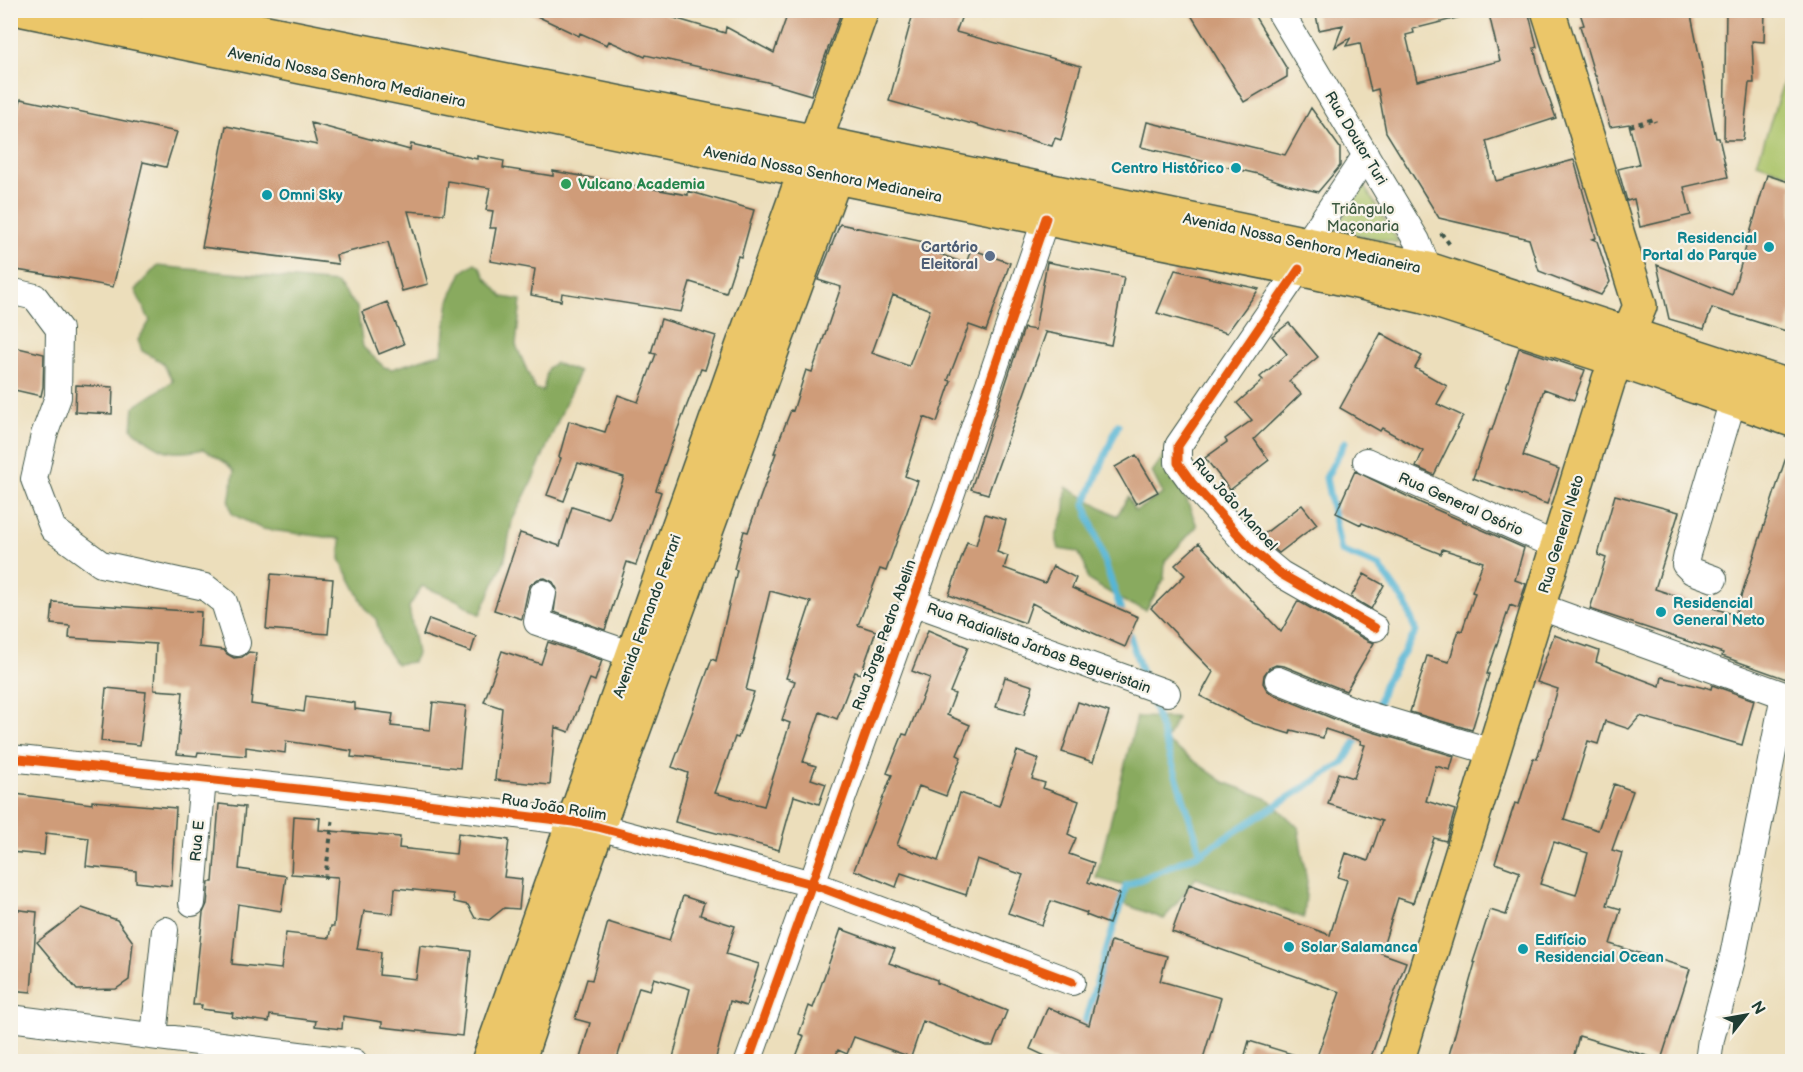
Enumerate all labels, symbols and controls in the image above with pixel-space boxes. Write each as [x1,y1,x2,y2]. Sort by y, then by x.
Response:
street label: Avenida Nossa Senhora Medianeira [226,43,467,112]
street label: Rua Doutor Turi [1320,88,1391,189]
street label: Avenida Nossa Senhora Medianeira [702,142,944,207]
place label: Centro Histórico [1111,159,1224,178]
marker: Centro Histórico [1229,161,1243,175]
place label: Vulcano Academia [578,175,705,194]
marker: Vulcano Academia [559,177,573,191]
place label: Omni Sky [279,186,343,205]
marker: Omni Sky [260,188,274,202]
park label: Triângulo Maçonaria [1327,200,1399,236]
street label: Avenida Nossa Senhora Medianeira [1181,209,1422,278]
place label: Residencial Portal do Parque [1642,229,1757,265]
place label: Cartório Eleitoral [921,238,978,274]
marker: Residencial Portal do Parque [1762,240,1776,254]
marker: Cartório Eleitoral [983,249,997,263]
street label: Rua João Manoel [1188,454,1281,555]
street label: Rua General Osório [1395,468,1526,541]
street label: Rua General Neto [1534,473,1589,596]
street label: Avenida Fernando Ferrari [609,532,686,700]
street label: Rua Jorge Pedro Abelin [848,557,921,713]
place label: Residencial General Neto [1673,594,1765,630]
street label: Rua Radialista Jarbas Begueristain [924,599,1154,698]
marker: Residencial General Neto [1654,605,1668,619]
street label: Rua João Rolim [500,790,608,825]
street label: Rua E [186,819,209,863]
place label: Edifício Residencial Ocean [1535,931,1664,967]
place label: Solar Salamanca [1301,938,1418,957]
marker: Solar Salamanca [1282,940,1296,954]
marker: Edifício Residencial Ocean [1516,942,1530,956]
north arrow [1716,985,1776,1045]
text: N [1746,998,1769,1018]

